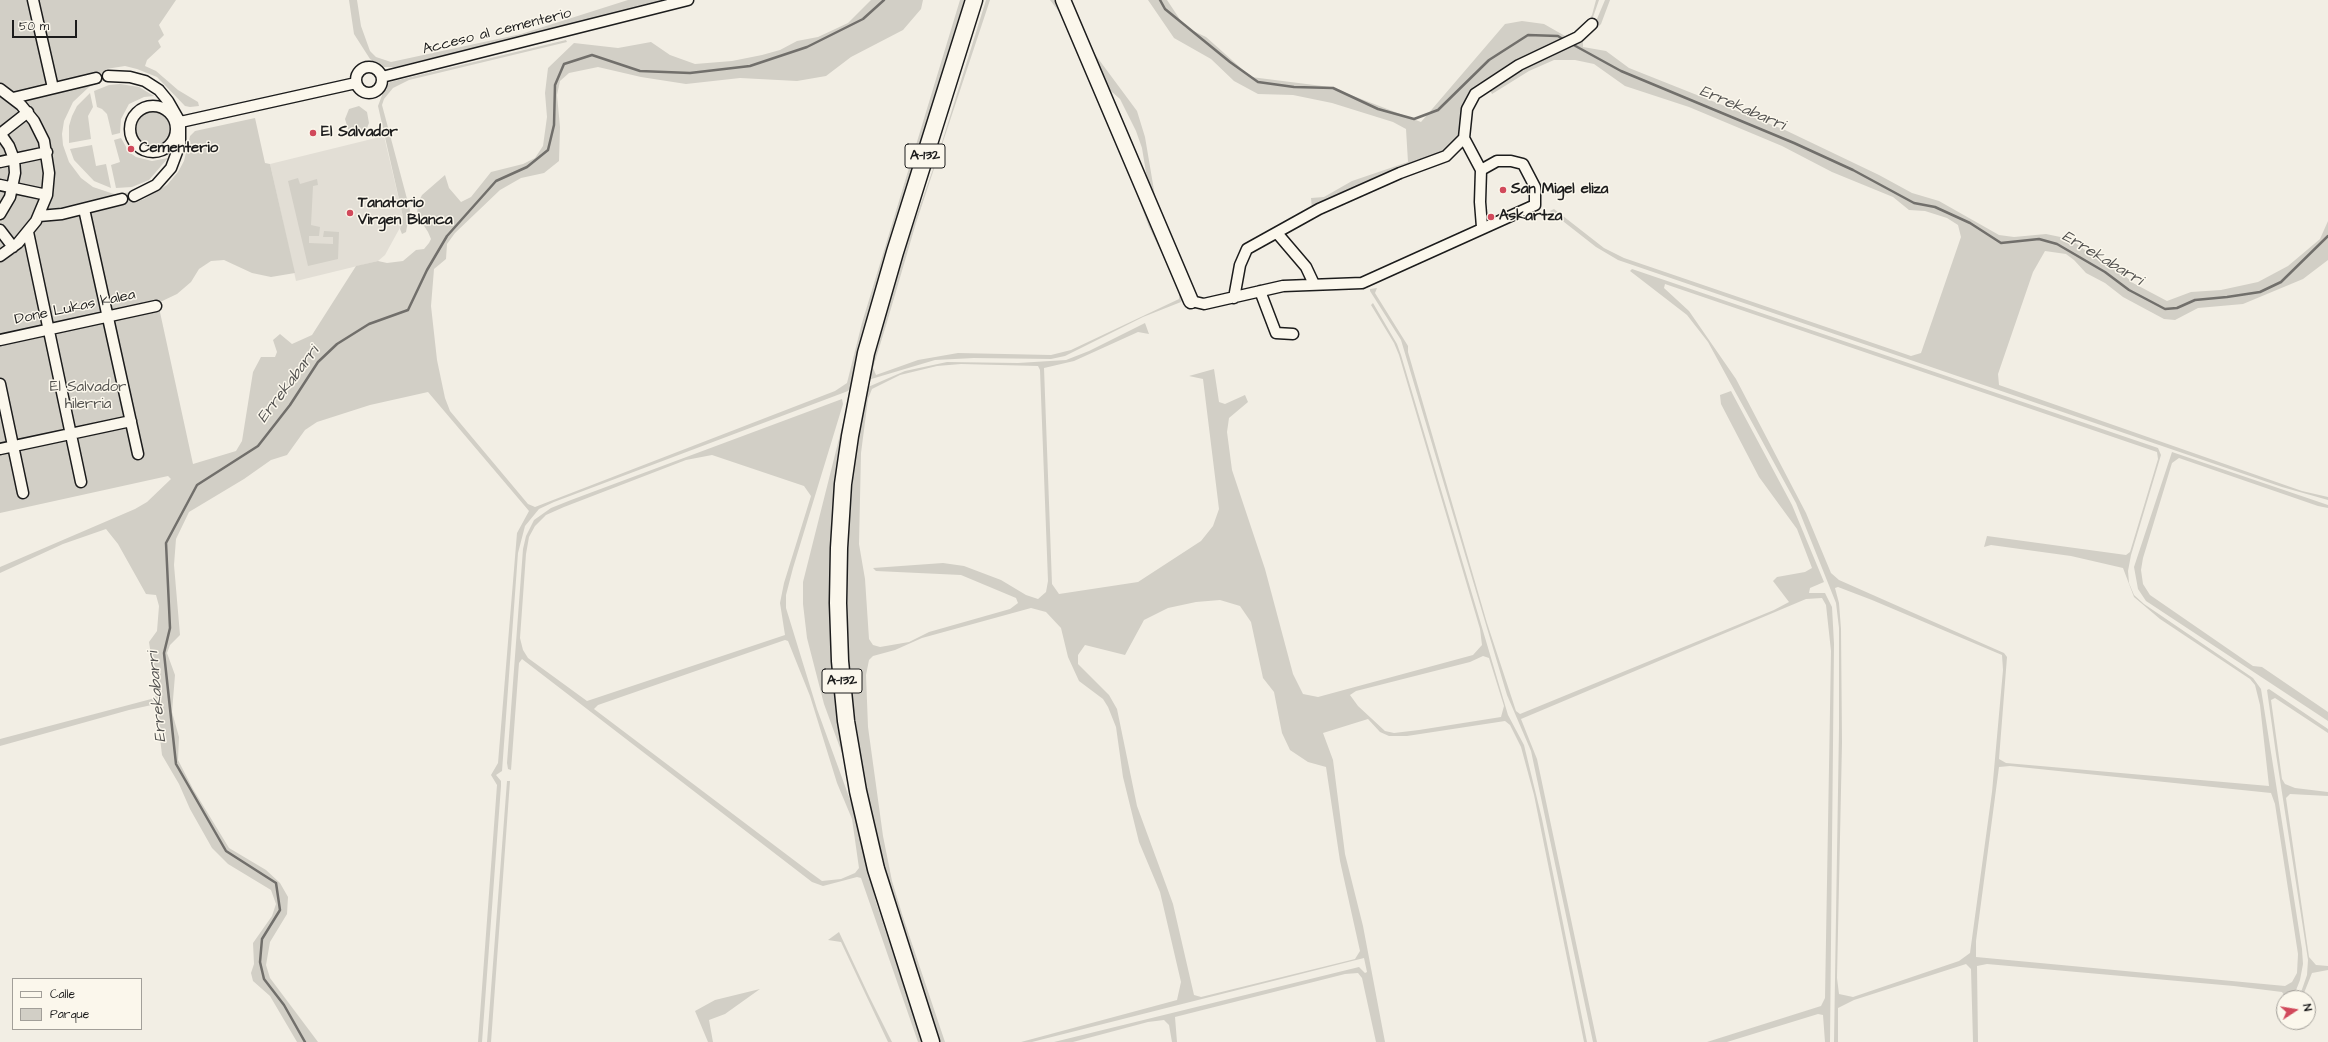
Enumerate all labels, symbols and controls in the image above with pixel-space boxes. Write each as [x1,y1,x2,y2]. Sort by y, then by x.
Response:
street label: Acceso al cementerio [421,5,573,59]
scale bar [14,12,79,38]
text: 50 m [19,18,49,35]
water label: Errekabarri [1696,82,1788,136]
place label: El Salvador [321,124,398,142]
marker: El Salvador [308,128,318,138]
place label: Cementerio [139,140,218,158]
marker: Cementerio [126,144,136,154]
road number: A-132 [905,144,945,168]
place label: San Migel eliza [1511,181,1608,199]
marker: San Migel eliza [1498,185,1508,195]
place label: Tanatorio Virgen Blanca [358,195,453,230]
marker: Tanatorio Virgen Blanca [345,208,355,218]
place label: Askartza [1499,208,1562,226]
marker: Askartza [1486,212,1496,222]
water label: Errekabarri [2058,227,2146,291]
street label: Done Lukas kalea [13,286,137,330]
water label: Errekabarri [254,343,324,427]
park label: El Salvador hilerria [50,379,126,414]
water label: Errekabarri [144,651,172,743]
road number: A-132 [822,669,862,693]
legend [12,978,142,1030]
text: Calle [50,986,75,1003]
north arrow [2276,990,2316,1030]
text: N [2299,1003,2315,1013]
text: Parque [50,1006,89,1023]

